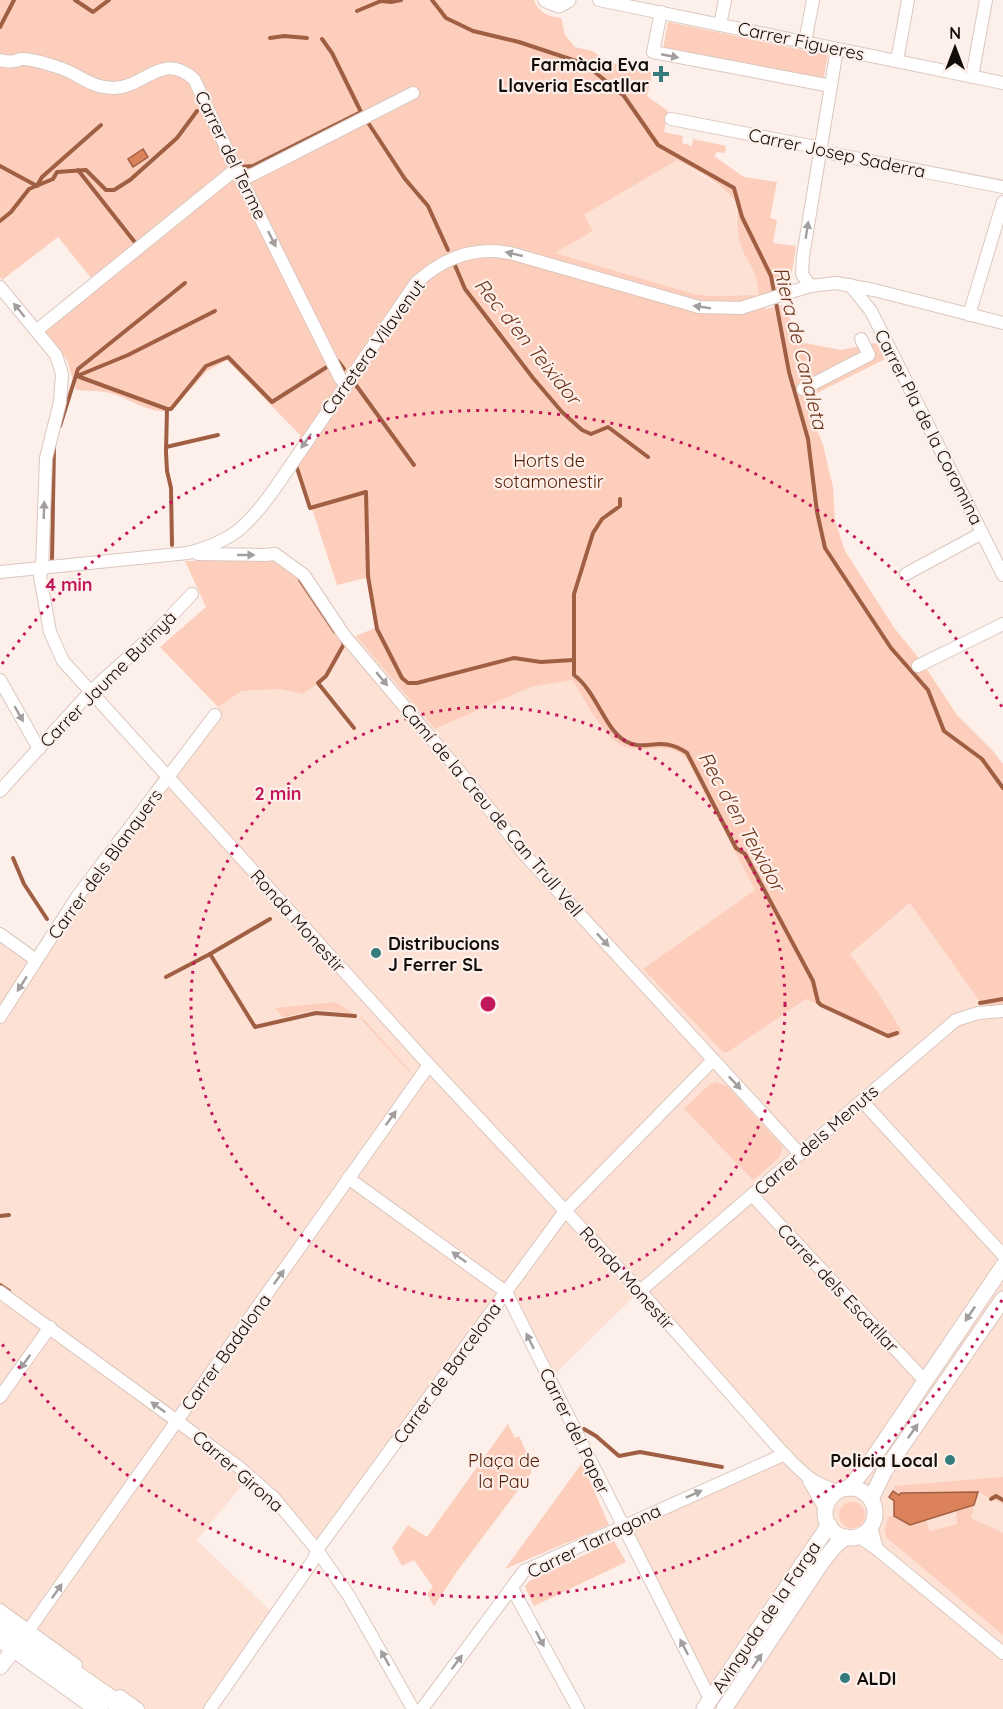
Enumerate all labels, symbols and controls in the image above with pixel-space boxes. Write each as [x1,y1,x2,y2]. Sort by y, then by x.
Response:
street label: Carrer Figueres [736,16,866,66]
north arrow [925,18,985,78]
text: N [949,23,961,43]
one-way arrow [661,52,680,61]
place label: Farmàcia Eva Llaveria Escatllar [498,53,649,97]
marker: Farmàcia Eva Llaveria Escatllar [654,67,668,81]
street label: Carrer del Terme [190,87,272,223]
street label: Carrer Josep Saderra [746,123,928,183]
one-way arrow [802,220,811,239]
one-way arrow [267,231,276,248]
one-way arrow [505,249,523,259]
water label: Riera de Canaleta [769,264,834,434]
water label: Rec d'en Teixidor [469,273,588,411]
street label: Carretera Vilavenut [316,275,430,419]
one-way arrow [692,302,711,311]
one-way arrow [13,303,25,318]
street label: Carrer Pla de la Coromina [870,325,988,529]
one-way arrow [300,432,312,448]
park label: Horts de sotamonestir [494,449,604,493]
one-way arrow [39,500,49,519]
one-way arrow [237,550,256,560]
text: 4 min [45,573,93,596]
street label: Carrer Jaume Butinyà [35,606,181,752]
one-way arrow [375,671,388,687]
street label: Camí de la Creu de Can Trull Vell [396,699,588,921]
one-way arrow [14,706,25,722]
water label: Rec d'en Teixidor [693,747,792,897]
text: 2 min [255,782,301,805]
street label: Carrer dels Blanquers [43,784,167,944]
street label: Ronda Monestir [245,864,351,978]
place label: Distribucions J Ferrer SL [388,932,500,976]
one-way arrow [596,932,610,947]
marker: Distribucions J Ferrer SL [369,946,383,960]
one-way arrow [16,975,27,992]
centre of rings [478,994,498,1014]
one-way arrow [727,1076,741,1090]
street label: Carrer dels Menuts [749,1080,883,1200]
one-way arrow [385,1110,397,1126]
street label: Carrer dels Escatllar [772,1219,904,1357]
street label: Ronda Monestir [574,1221,680,1335]
one-way arrow [451,1252,466,1264]
one-way arrow [273,1270,285,1286]
street label: Carrer Badalona [176,1289,276,1415]
street label: Carrer de Barcelona [388,1298,506,1448]
one-way arrow [965,1306,976,1322]
one-way arrow [526,1333,535,1350]
one-way arrow [19,1353,31,1369]
street label: Carrer del Paper [534,1364,616,1498]
one-way arrow [151,1401,167,1413]
one-way arrow [907,1424,919,1440]
street label: Carrer Girona [188,1425,288,1517]
park label: Plaça de la Pau [468,1449,540,1493]
place label: Policia Local [830,1449,938,1472]
marker: Policia Local [943,1453,957,1467]
one-way arrow [686,1489,704,1499]
street label: Carrer Tarragona [523,1499,665,1583]
street label: Avinguda de la Farga [707,1537,825,1697]
one-way arrow [51,1583,63,1599]
one-way arrow [535,1631,545,1648]
one-way arrow [679,1638,689,1655]
one-way arrow [380,1649,390,1666]
one-way arrow [751,1653,762,1669]
one-way arrow [451,1654,463,1670]
place label: ALDI [857,1667,896,1690]
marker: ALDI [838,1671,852,1685]

